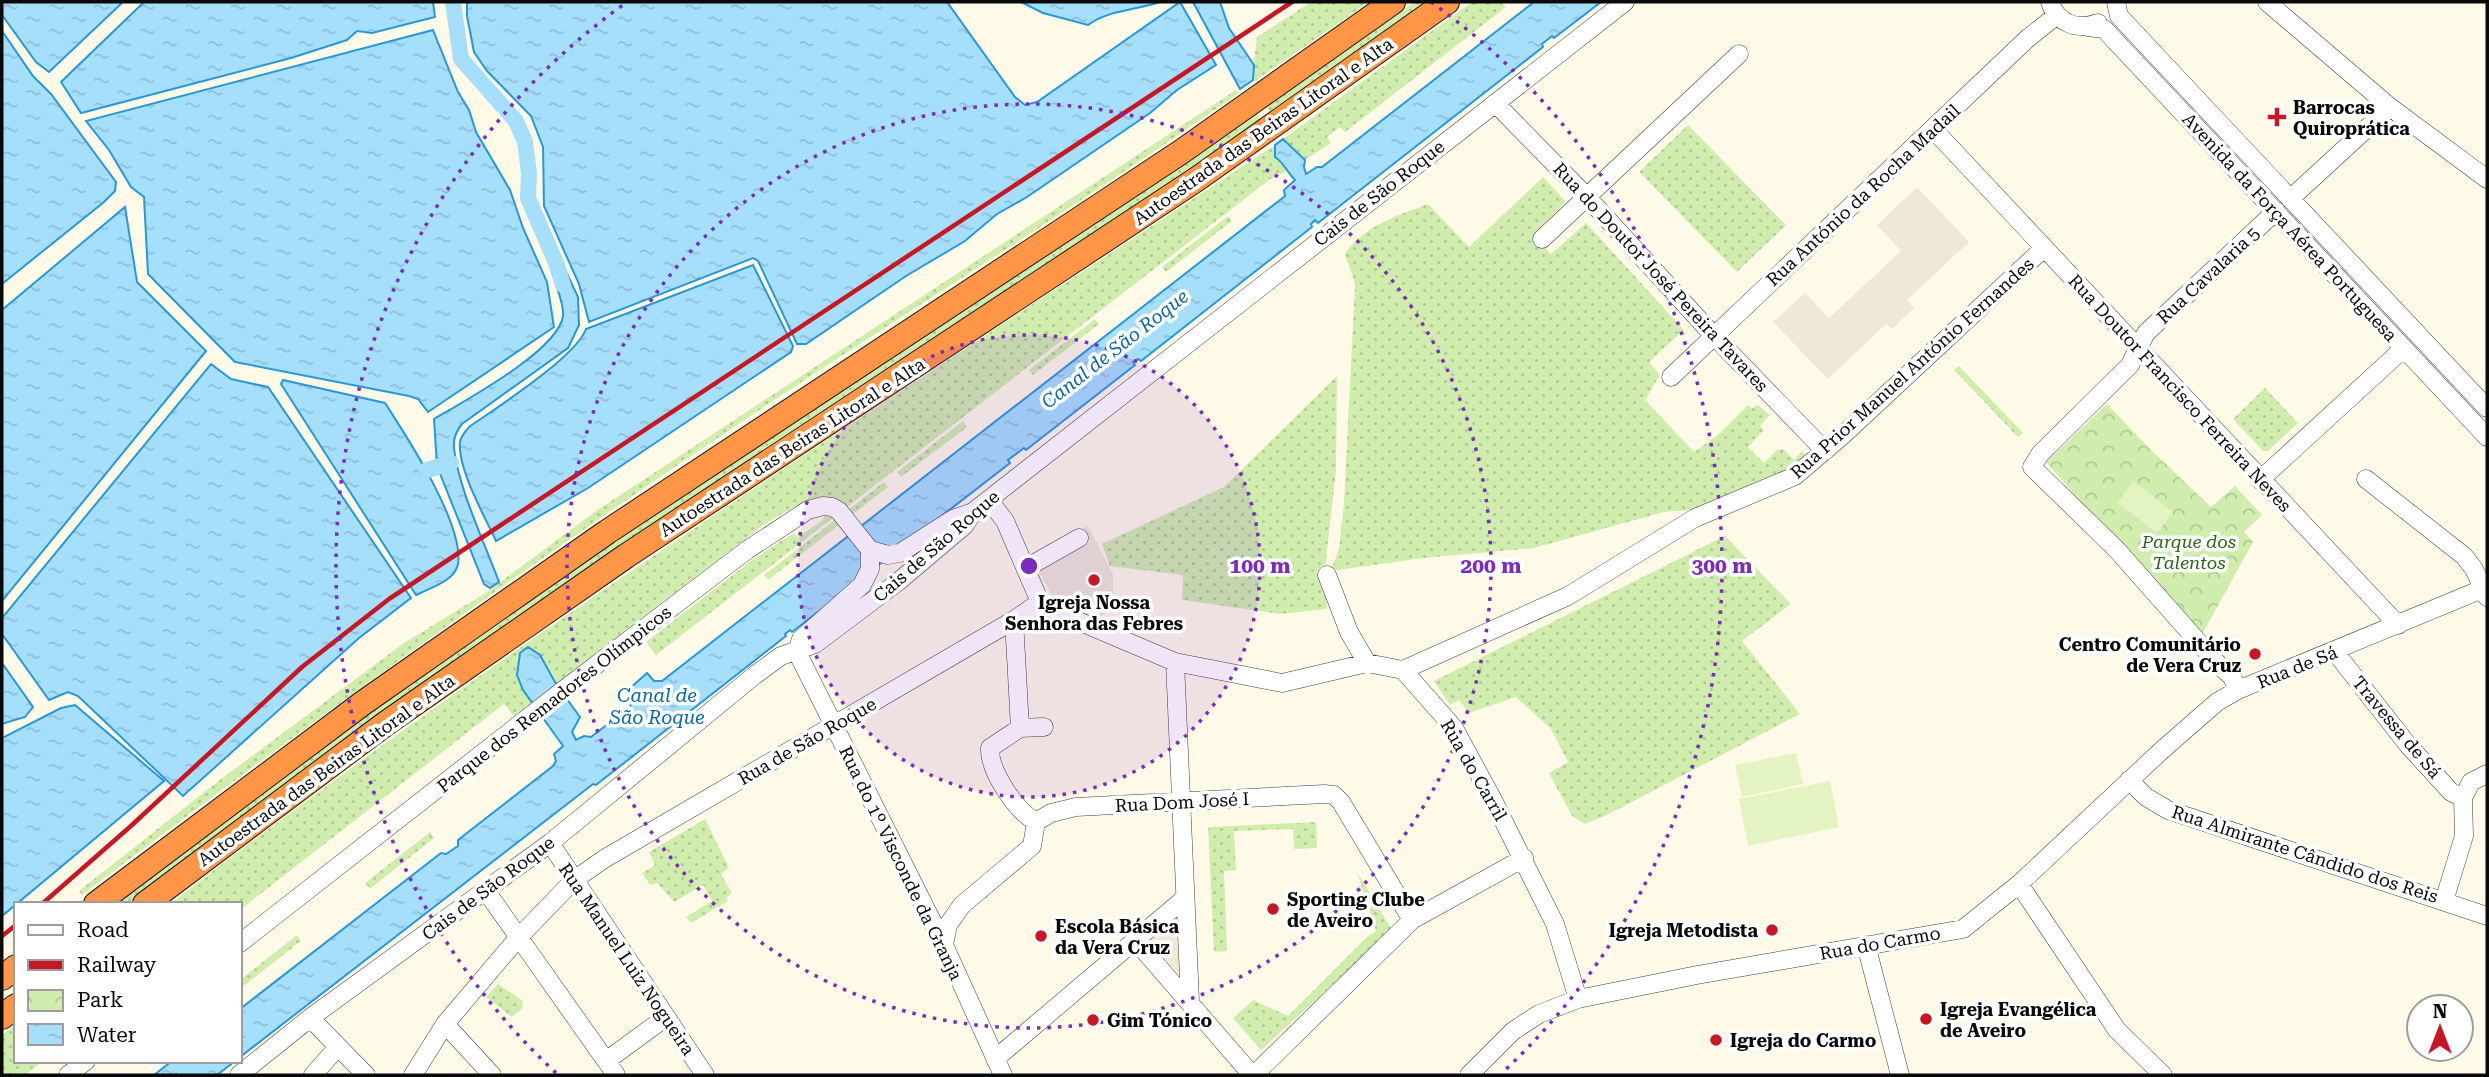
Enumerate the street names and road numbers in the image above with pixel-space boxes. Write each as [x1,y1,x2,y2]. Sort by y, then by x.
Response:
street label: Autoestrada das Beiras Litoral e Alta [1129,33,1397,229]
street label: Rua António da Rocha Madail [1762,99,1964,290]
street label: Avenida da Força Aérea Portuguesa [2178,108,2402,346]
street label: Cais de São Roque [1310,135,1449,251]
street label: Rua do Doutor José Pereira Tavares [1549,158,1773,396]
street label: Rua Cavalaria 5 [2152,222,2264,328]
street label: Rua Prior Manuel António Fernandes [1786,253,2038,483]
street label: Rua Doutor Francisco Ferreira Neves [2064,270,2296,516]
street label: Autoestrada das Beiras Litoral e Alta [655,353,929,541]
street label: Cais de São Roque [869,486,1003,606]
street label: Parque dos Remadores Olímpicos [433,601,675,797]
street label: Rua de Sá [2254,641,2340,693]
street label: Autoestrada das Beiras Litoral e Alta [194,670,459,870]
street label: Travessa de Sá [2348,672,2446,782]
street label: Rua de São Roque [734,693,880,789]
street label: Rua do Carril [1437,716,1512,825]
street label: Rua do 1º Visconde da Granja [835,743,967,984]
street label: Rua Dom José I [1114,788,1250,816]
street label: Rua Almirante Cândido dos Reis [2169,801,2441,907]
street label: Cais de São Roque [418,831,558,945]
street label: Rua Manuel Luiz Nogueira [555,859,699,1059]
street label: Rua do Carmo [1818,922,1942,964]

